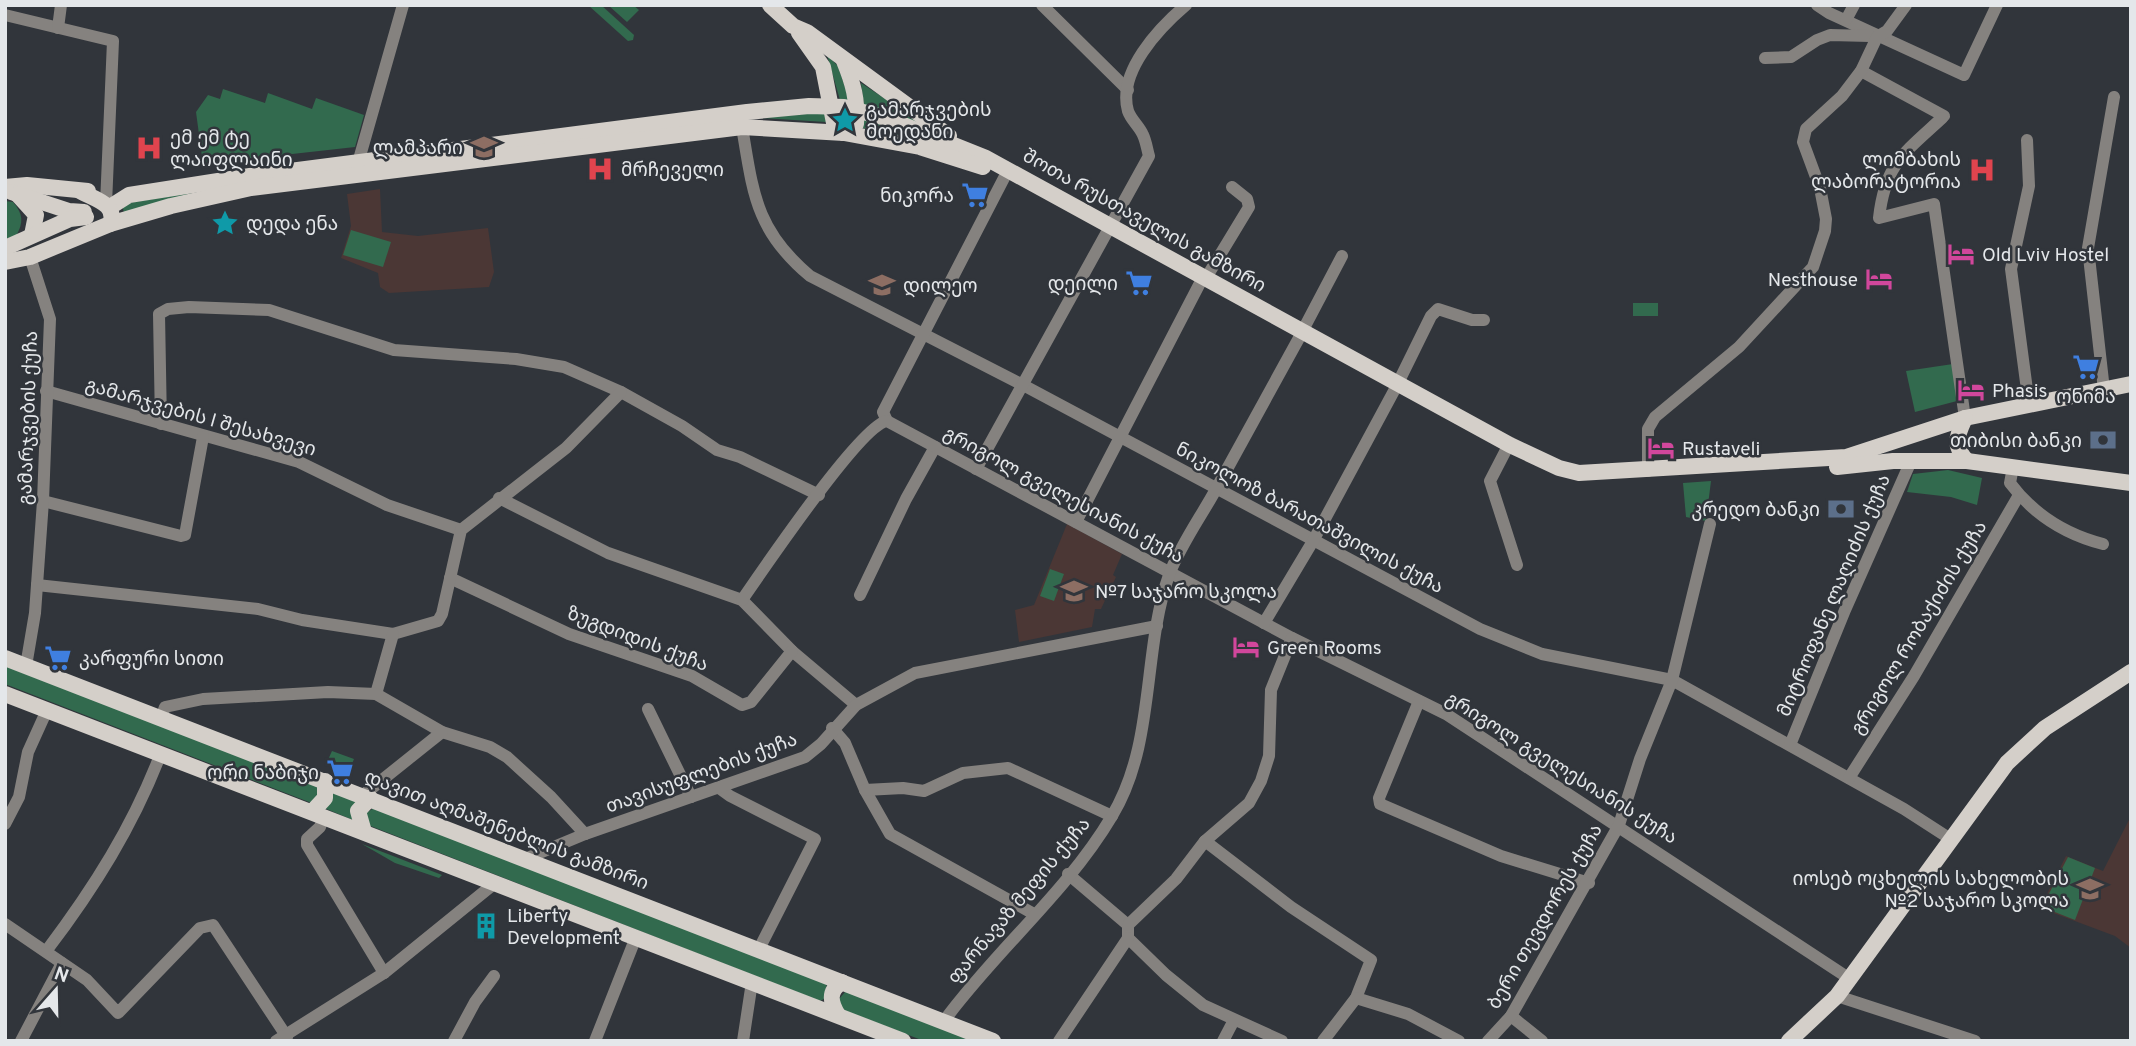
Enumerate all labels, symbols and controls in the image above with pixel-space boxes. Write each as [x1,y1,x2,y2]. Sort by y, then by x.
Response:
place label: გამარჯვების მოედანი [866,99,991,145]
place icon: გამარჯვების მოედანი [830,105,860,135]
place label: ემ ემ ტე ლაიფლაინი [170,127,293,173]
school or university icon: ლამპარი [469,132,499,162]
hospital icon: ემ ემ ტე ლაიფლაინი [134,133,164,163]
place label: ლამპარი [373,137,463,161]
street label: შოთა რუსთაველის გამზირი [1018,145,1270,299]
place label: ლიმბახის ლაბორატორია [1811,149,1961,195]
hospital icon: მრჩეველი [585,154,615,184]
hospital icon: ლიმბახის ლაბორატორია [1967,155,1997,185]
place label: მრჩეველი [621,159,724,183]
supermarket icon: ნიკორა [960,180,990,210]
place label: ნიკორა [880,185,954,209]
place icon: დედა ენა [210,208,240,238]
place label: დედა ენა [246,213,338,237]
hotel icon: Old Lviv Hostel [1946,239,1976,269]
place label: Old Lviv Hostel [1982,244,2109,268]
hotel icon: Nesthouse [1864,264,1894,294]
supermarket icon: დეილი [1124,268,1154,298]
place label: Nesthouse [1768,269,1858,293]
school or university icon: დილეო [867,270,897,300]
place label: დეილი [1048,273,1118,297]
place label: დილეო [903,275,978,299]
street label: გამარჯვების ქუჩა [14,331,44,506]
supermarket icon: ონიმა [2071,352,2101,382]
street label: გამარჯვების I შესახვევი [82,373,319,462]
hotel icon: Phasis [1956,375,1986,405]
place label: Phasis [1992,380,2047,404]
place label: ონიმა [2056,386,2116,410]
street label: გრიგოლ გველესიანის ქუჩა [939,422,1187,570]
bank icon: თიბისი ბანკი [2088,425,2118,455]
place label: თიბისი ბანკი [1950,430,2082,454]
hotel icon: Rustaveli [1646,433,1676,463]
street label: ნიკოლოზ ბარათაშვილის ქუჩა [1171,438,1447,600]
place label: Rustaveli [1682,438,1760,462]
street label: მიტროფანე ლაღიძის ქუჩა [1773,471,1897,721]
bank icon: კრედო ბანკი [1826,494,1856,524]
place label: კრედო ბანკი [1691,499,1820,523]
street label: გრიგოლ რობაქიძის ქუჩა [1846,517,1993,739]
school or university icon: №7 საჯარო სკოლა [1059,576,1089,606]
place label: №7 საჯარო სკოლა [1095,581,1277,605]
street label: ზუგდიდის ქუჩა [563,602,711,678]
hotel icon: Green Rooms [1231,632,1261,662]
place label: Green Rooms [1267,637,1382,661]
supermarket icon: კარფური სითი [43,643,73,673]
place label: კარფური სითი [79,648,224,672]
street label: გრიგოლ გველესიანის ქუჩა [1440,687,1681,850]
street label: თავისუფლების ქუჩა [603,728,801,820]
supermarket icon: ორი ნაბიჯი [325,757,355,787]
place label: ორი ნაბიჯი [207,762,319,786]
street label: დავით აღმაშენებლის გამზირი [361,765,652,896]
street label: ფარნავაზ მეფის ქუჩა [943,813,1096,989]
street label: ბერი თევდორეს ქუჩა [1483,820,1609,1014]
place label: იოსებ ოცხელის სახელობის №2 საჯარო სკოლა [1793,868,2069,914]
school or university icon: იოსებ ოცხელის სახელობის №2 საჯარო სკოლა [2075,874,2105,904]
place label: Liberty Development [507,905,620,951]
building icon: Liberty Development [471,911,501,941]
north arrow [21,955,91,1025]
text: N [51,962,72,990]

